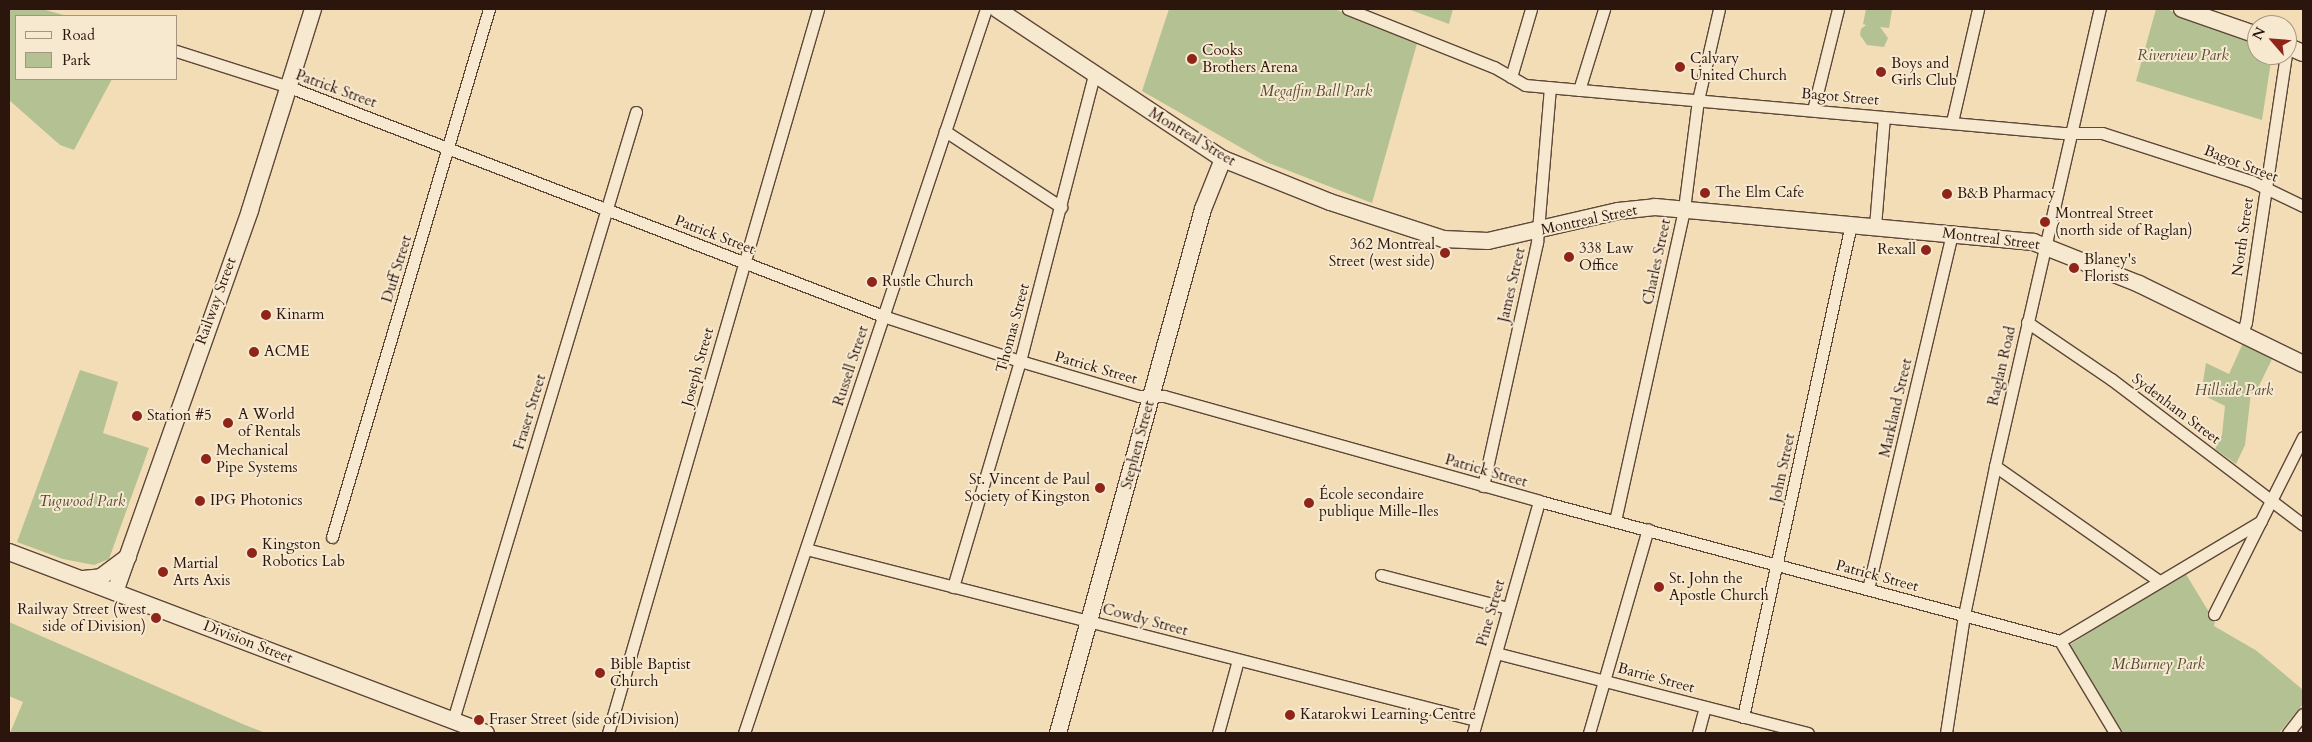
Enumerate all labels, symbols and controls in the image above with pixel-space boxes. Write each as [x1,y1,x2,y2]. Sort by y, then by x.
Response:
legend [15,15,178,80]
north arrow [2247,15,2297,65]
text: N [2248,24,2270,43]
text: Road [62,25,95,45]
place label: Cooks Brothers Arena [1202,41,1298,76]
park label: Riverview Park [2137,47,2229,65]
place label: Calvary United Church [1690,49,1787,84]
text: Park [62,50,91,70]
marker: Cooks Brothers Arena [1186,53,1198,65]
place label: Boys and Girls Club [1891,54,1957,89]
marker: Calvary United Church [1674,61,1686,73]
street label: Patrick Street [293,66,379,112]
marker: Boys and Girls Club [1875,66,1887,78]
park label: Megaffin Ball Park [1260,83,1372,101]
street label: Bagot Street [1800,85,1880,109]
street label: Montreal Street [1145,104,1239,170]
street label: Bagot Street [2201,142,2281,186]
place label: The Elm Cafe [1715,184,1804,202]
place label: B&B Pharmacy [1957,185,2056,203]
marker: The Elm Cafe [1699,187,1711,199]
marker: B&B Pharmacy [1941,188,1953,200]
street label: North Street [2229,196,2257,278]
street label: Montreal Street [1539,201,1639,239]
place label: Montreal Street (north side of Raglan) [2055,204,2192,239]
street label: Patrick Street [672,211,758,259]
marker: Montreal Street (north side of Raglan) [2039,216,2051,228]
street label: Charles Street [1639,217,1675,307]
street label: Montreal Street [1941,224,2041,254]
street label: Duff Street [378,233,416,305]
place label: 362 Montreal Street (west side) [1329,235,1435,270]
place label: 338 Law Office [1579,239,1634,274]
place label: Rexall [1877,241,1916,259]
marker: Rexall [1920,244,1932,256]
street label: James Street [1495,246,1529,324]
marker: 362 Montreal Street (west side) [1439,247,1451,259]
place label: Blaney's Florists [2084,250,2136,285]
marker: 338 Law Office [1563,251,1575,263]
street label: Railway Street [192,255,240,347]
marker: Blaney's Florists [2068,262,2080,274]
place label: Rustle Church [882,273,974,291]
marker: Rustle Church [866,276,878,288]
street label: Thomas Street [992,281,1034,375]
place label: Kinarm [276,306,325,324]
marker: Kinarm [260,309,272,321]
street label: Russell Street [830,324,872,408]
street label: Raglan Road [1984,324,2020,408]
street label: Joseph Street [678,325,718,409]
place label: ACME [264,343,310,361]
marker: ACME [248,346,260,358]
street label: Patrick Street [1053,348,1139,388]
street label: Markland Street [1876,357,1916,459]
street label: Sydenham Street [2128,370,2224,448]
street label: Fraser Street [510,372,550,452]
park label: Hillside Park [2195,382,2273,400]
street label: Stephen Street [1118,399,1158,491]
place label: A World of Rentals [238,405,300,440]
place label: Station #5 [147,407,212,425]
marker: Station #5 [131,410,143,422]
marker: A World of Rentals [222,417,234,429]
street label: John Street [1767,432,1799,504]
place label: Mechanical Pipe Systems [216,441,298,476]
street label: Patrick Street [1443,451,1529,491]
marker: Mechanical Pipe Systems [200,453,212,465]
place label: St. Vincent de Paul Society of Kingston [964,470,1090,505]
marker: St. Vincent de Paul Society of Kingston [1094,482,1106,494]
place label: École secondaire publique Mille-Iles [1319,485,1439,520]
place label: IPG Photonics [210,492,303,510]
park label: Tugwood Park [39,493,125,511]
marker: IPG Photonics [194,495,206,507]
marker: École secondaire publique Mille-Iles [1303,497,1315,509]
place label: Kingston Robotics Lab [262,535,345,570]
marker: Kingston Robotics Lab [246,547,258,559]
place label: Martial Arts Axis [173,554,230,589]
street label: Patrick Street [1834,556,1920,596]
marker: Martial Arts Axis [157,566,169,578]
place label: St. John the Apostle Church [1669,569,1769,604]
street label: Pine Street [1473,578,1509,648]
marker: St. John the Apostle Church [1653,581,1665,593]
place label: Railway Street (west side of Division) [17,600,146,635]
street label: Cowdy Street [1100,600,1190,640]
marker: Railway Street (west side of Division) [150,612,162,624]
street label: Division Street [201,617,295,667]
place label: Bible Baptist Church [610,655,690,690]
park label: McBurney Park [2111,656,2205,674]
street label: Barrie Street [1616,659,1696,697]
marker: Bible Baptist Church [594,667,606,679]
place label: Katarokwi Learning Centre [1300,706,1476,724]
marker: Katarokwi Learning Centre [1284,709,1296,721]
place label: Fraser Street (side of Division) [489,711,679,729]
marker: Fraser Street (side of Division) [473,714,485,726]

